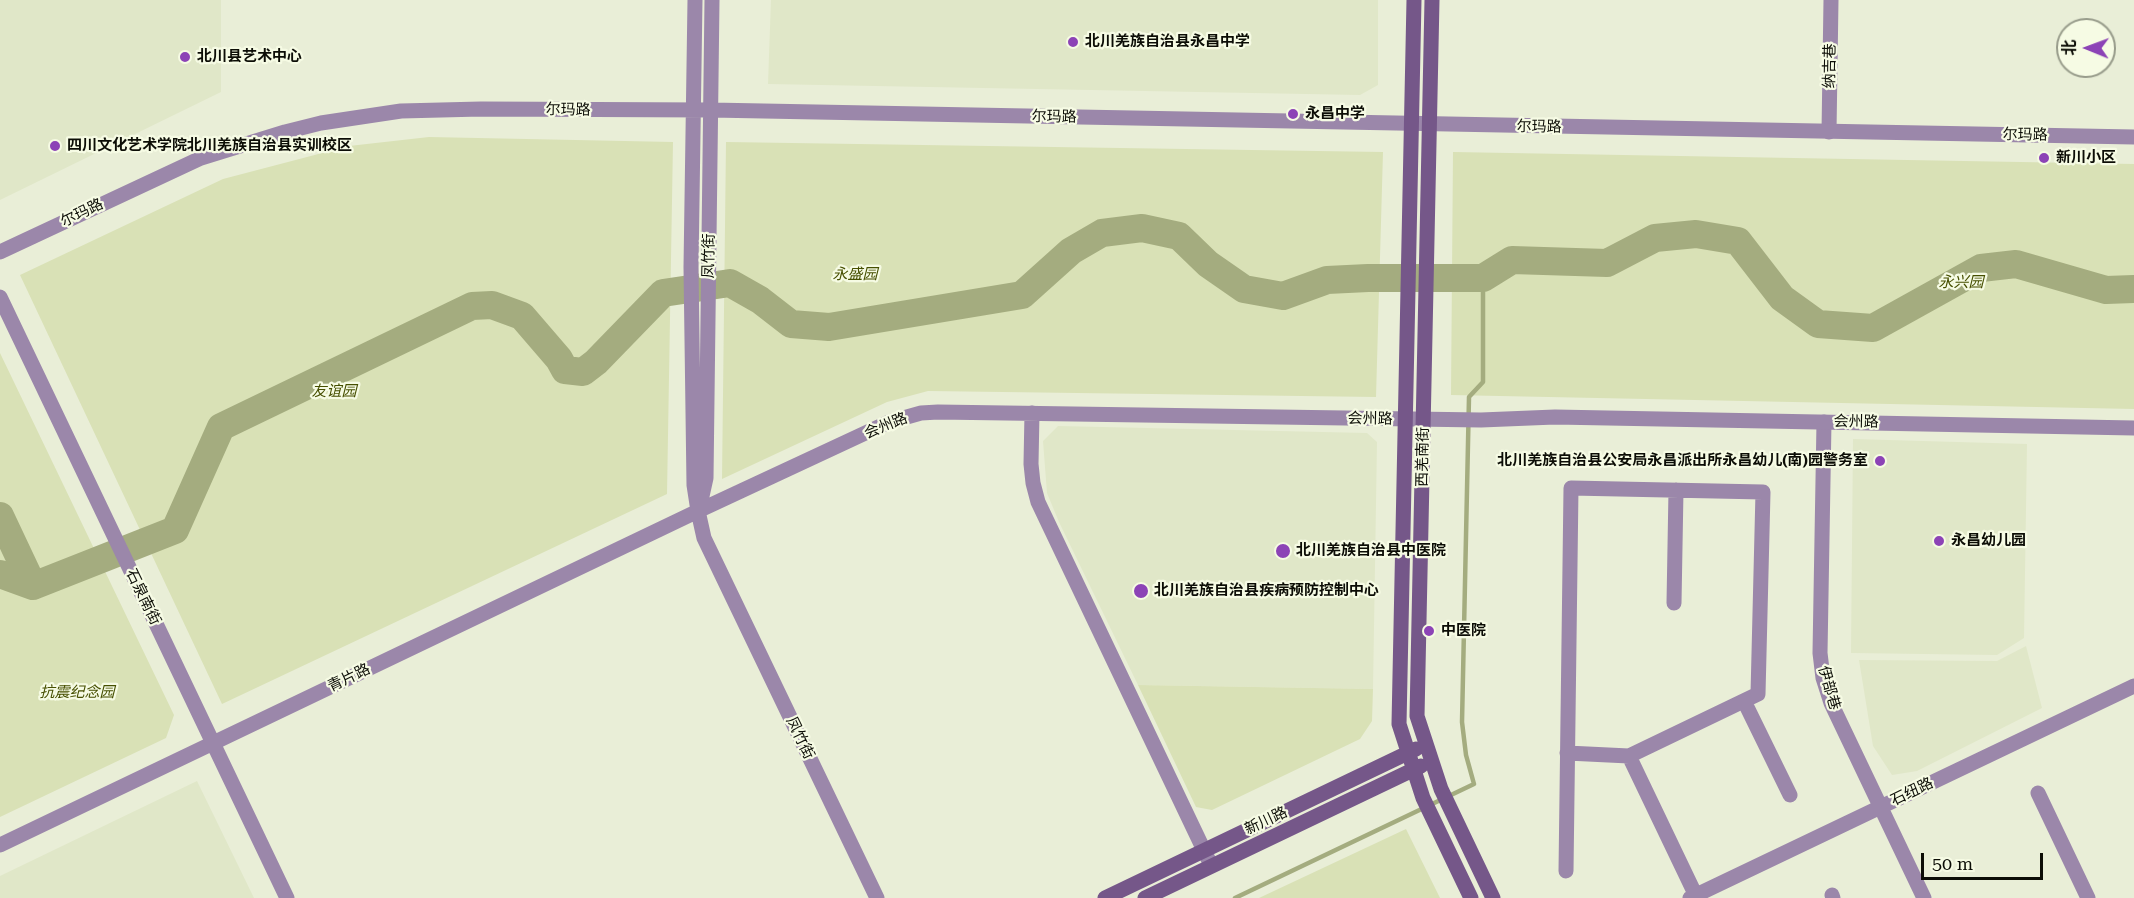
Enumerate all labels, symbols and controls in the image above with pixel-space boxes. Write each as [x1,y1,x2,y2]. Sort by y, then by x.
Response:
north arrow [2056,18,2116,78]
place label: 北川羌族自治县永昌中学 [1085,33,1250,51]
marker: 北川羌族自治县永昌中学 [1066,35,1080,49]
text: 北 [2060,40,2079,56]
street label: 纳吉巷 [1821,43,1839,89]
place label: 北川县艺术中心 [197,48,302,66]
marker: 北川县艺术中心 [178,50,192,64]
street label: 尔玛路 [545,101,591,119]
place label: 永昌中学 [1305,105,1365,123]
marker: 永昌中学 [1286,107,1300,121]
street label: 尔玛路 [1031,108,1077,126]
street label: 尔玛路 [1516,118,1562,136]
street label: 尔玛路 [2002,126,2048,144]
place label: 四川文化艺术学院北川羌族自治县实训校区 [67,137,352,155]
marker: 四川文化艺术学院北川羌族自治县实训校区 [48,139,62,153]
place label: 新川小区 [2056,149,2116,167]
marker: 新川小区 [2037,151,2051,165]
street label: 尔玛路 [58,195,106,231]
street label: 凤竹街 [700,233,718,279]
park label: 永盛园 [833,266,877,284]
park label: 永兴园 [1939,274,1983,292]
park label: 友谊园 [312,383,356,401]
street label: 会州路 [862,409,910,443]
street label: 会州路 [1347,410,1393,428]
street label: 会州路 [1833,413,1879,431]
street label: 西羌南街 [1413,427,1433,487]
place label: 北川羌族自治县公安局永昌派出所永昌幼儿(南)园警务室 [1497,452,1868,470]
marker: 北川羌族自治县公安局永昌派出所永昌幼儿(南)园警务室 [1873,454,1887,468]
place label: 永昌幼儿园 [1951,532,2026,550]
marker: 永昌幼儿园 [1932,534,1946,548]
marker: 北川羌族自治县中医院 [1274,542,1292,560]
place label: 北川羌族自治县中医院 [1296,542,1446,560]
street label: 石泉南街 [122,566,164,628]
marker: 北川羌族自治县疾病预防控制中心 [1132,582,1150,600]
place label: 北川羌族自治县疾病预防控制中心 [1154,582,1379,600]
place label: 中医院 [1441,622,1486,640]
marker: 中医院 [1422,624,1436,638]
street label: 青片路 [325,660,373,696]
street label: 伊部巷 [1814,664,1844,712]
park label: 抗震纪念园 [40,684,114,702]
street label: 凤竹街 [782,714,818,762]
street label: 石纽路 [1888,774,1936,810]
street label: 新川路 [1242,803,1290,839]
scale bar [1924,841,2046,879]
text: 50 m [1932,853,1973,874]

